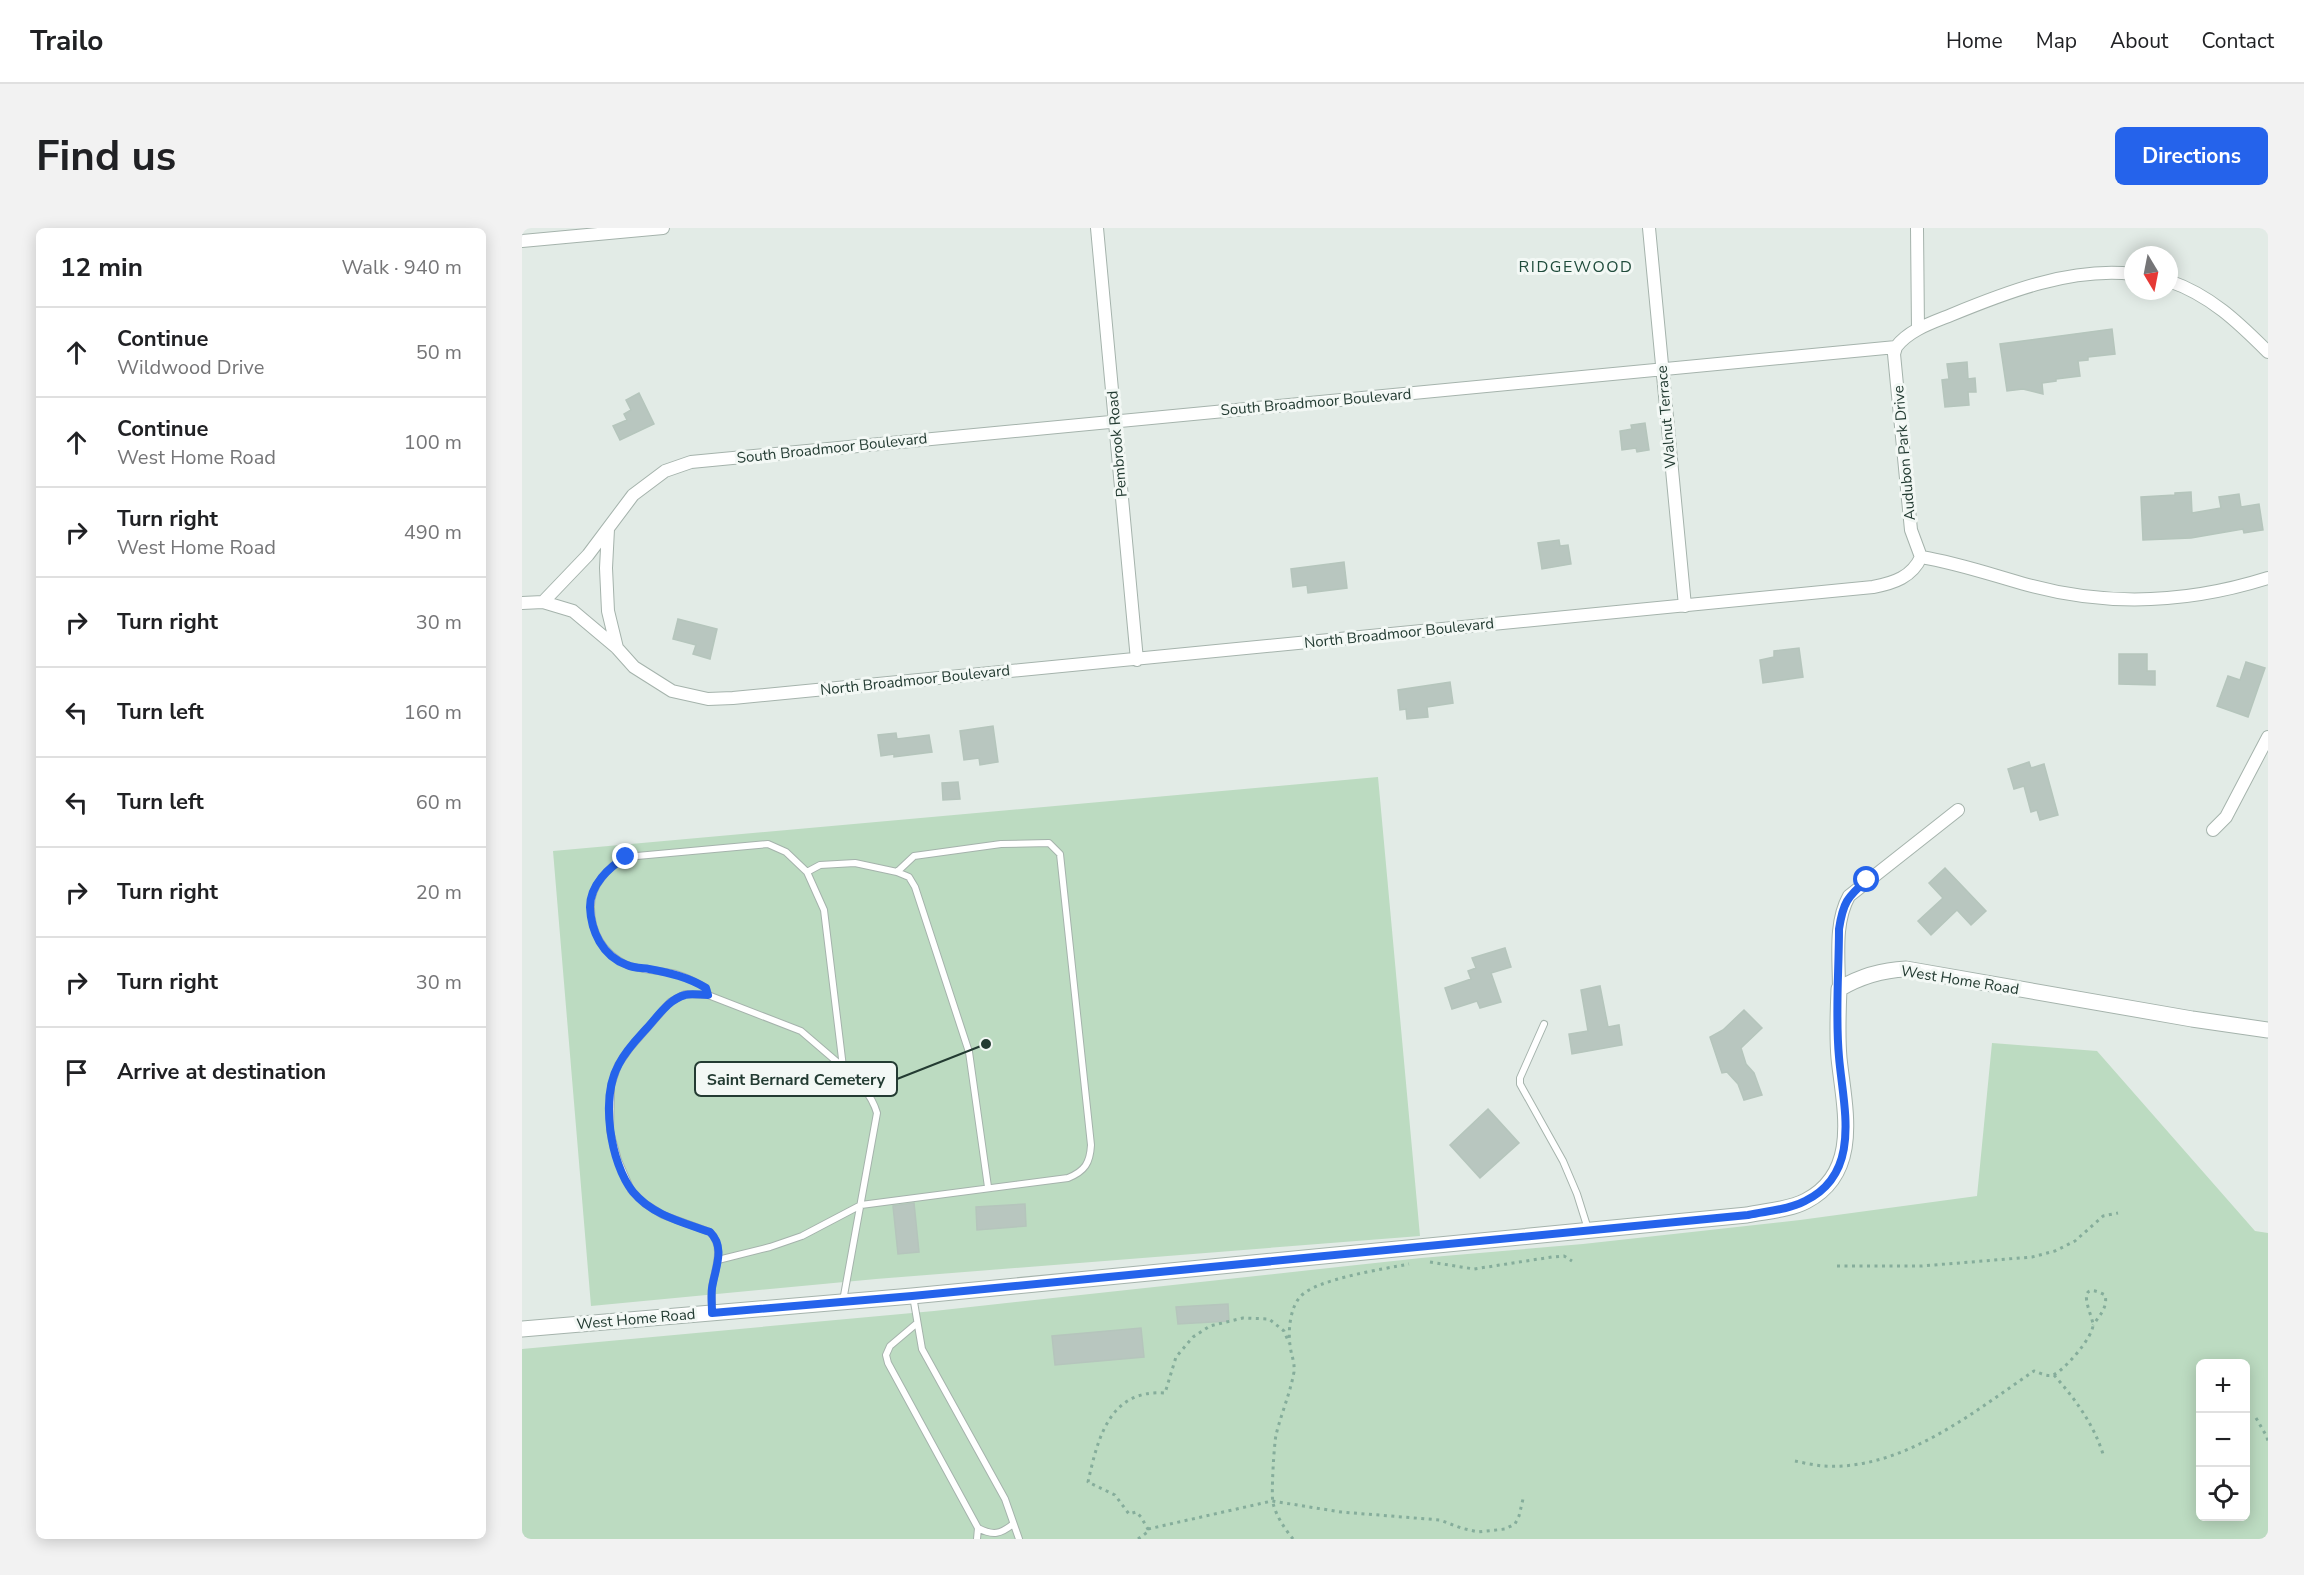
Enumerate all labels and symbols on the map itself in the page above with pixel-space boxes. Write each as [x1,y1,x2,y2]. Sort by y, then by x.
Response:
north arrow [2124,246,2178,300]
district label: RIDGEWOOD [1519,256,1633,278]
street label: Walnut Terrace [1652,365,1680,469]
street label: South Broadmoor Boulevard [1220,384,1412,420]
street label: Audubon Park Drive [1888,385,1920,521]
street label: Pembrook Road [1102,390,1132,498]
street label: South Broadmoor Boulevard [736,428,928,468]
street label: North Broadmoor Boulevard [1303,613,1495,653]
street label: North Broadmoor Boulevard [819,660,1011,700]
route end [612,843,638,869]
route start [1853,866,1879,892]
street label: West Home Road [1900,961,2020,999]
callout: Saint Bernard Cemetery [695,1062,897,1096]
text: Saint Bernard Cemetery [707,1069,886,1091]
street label: West Home Road [576,1304,696,1334]

